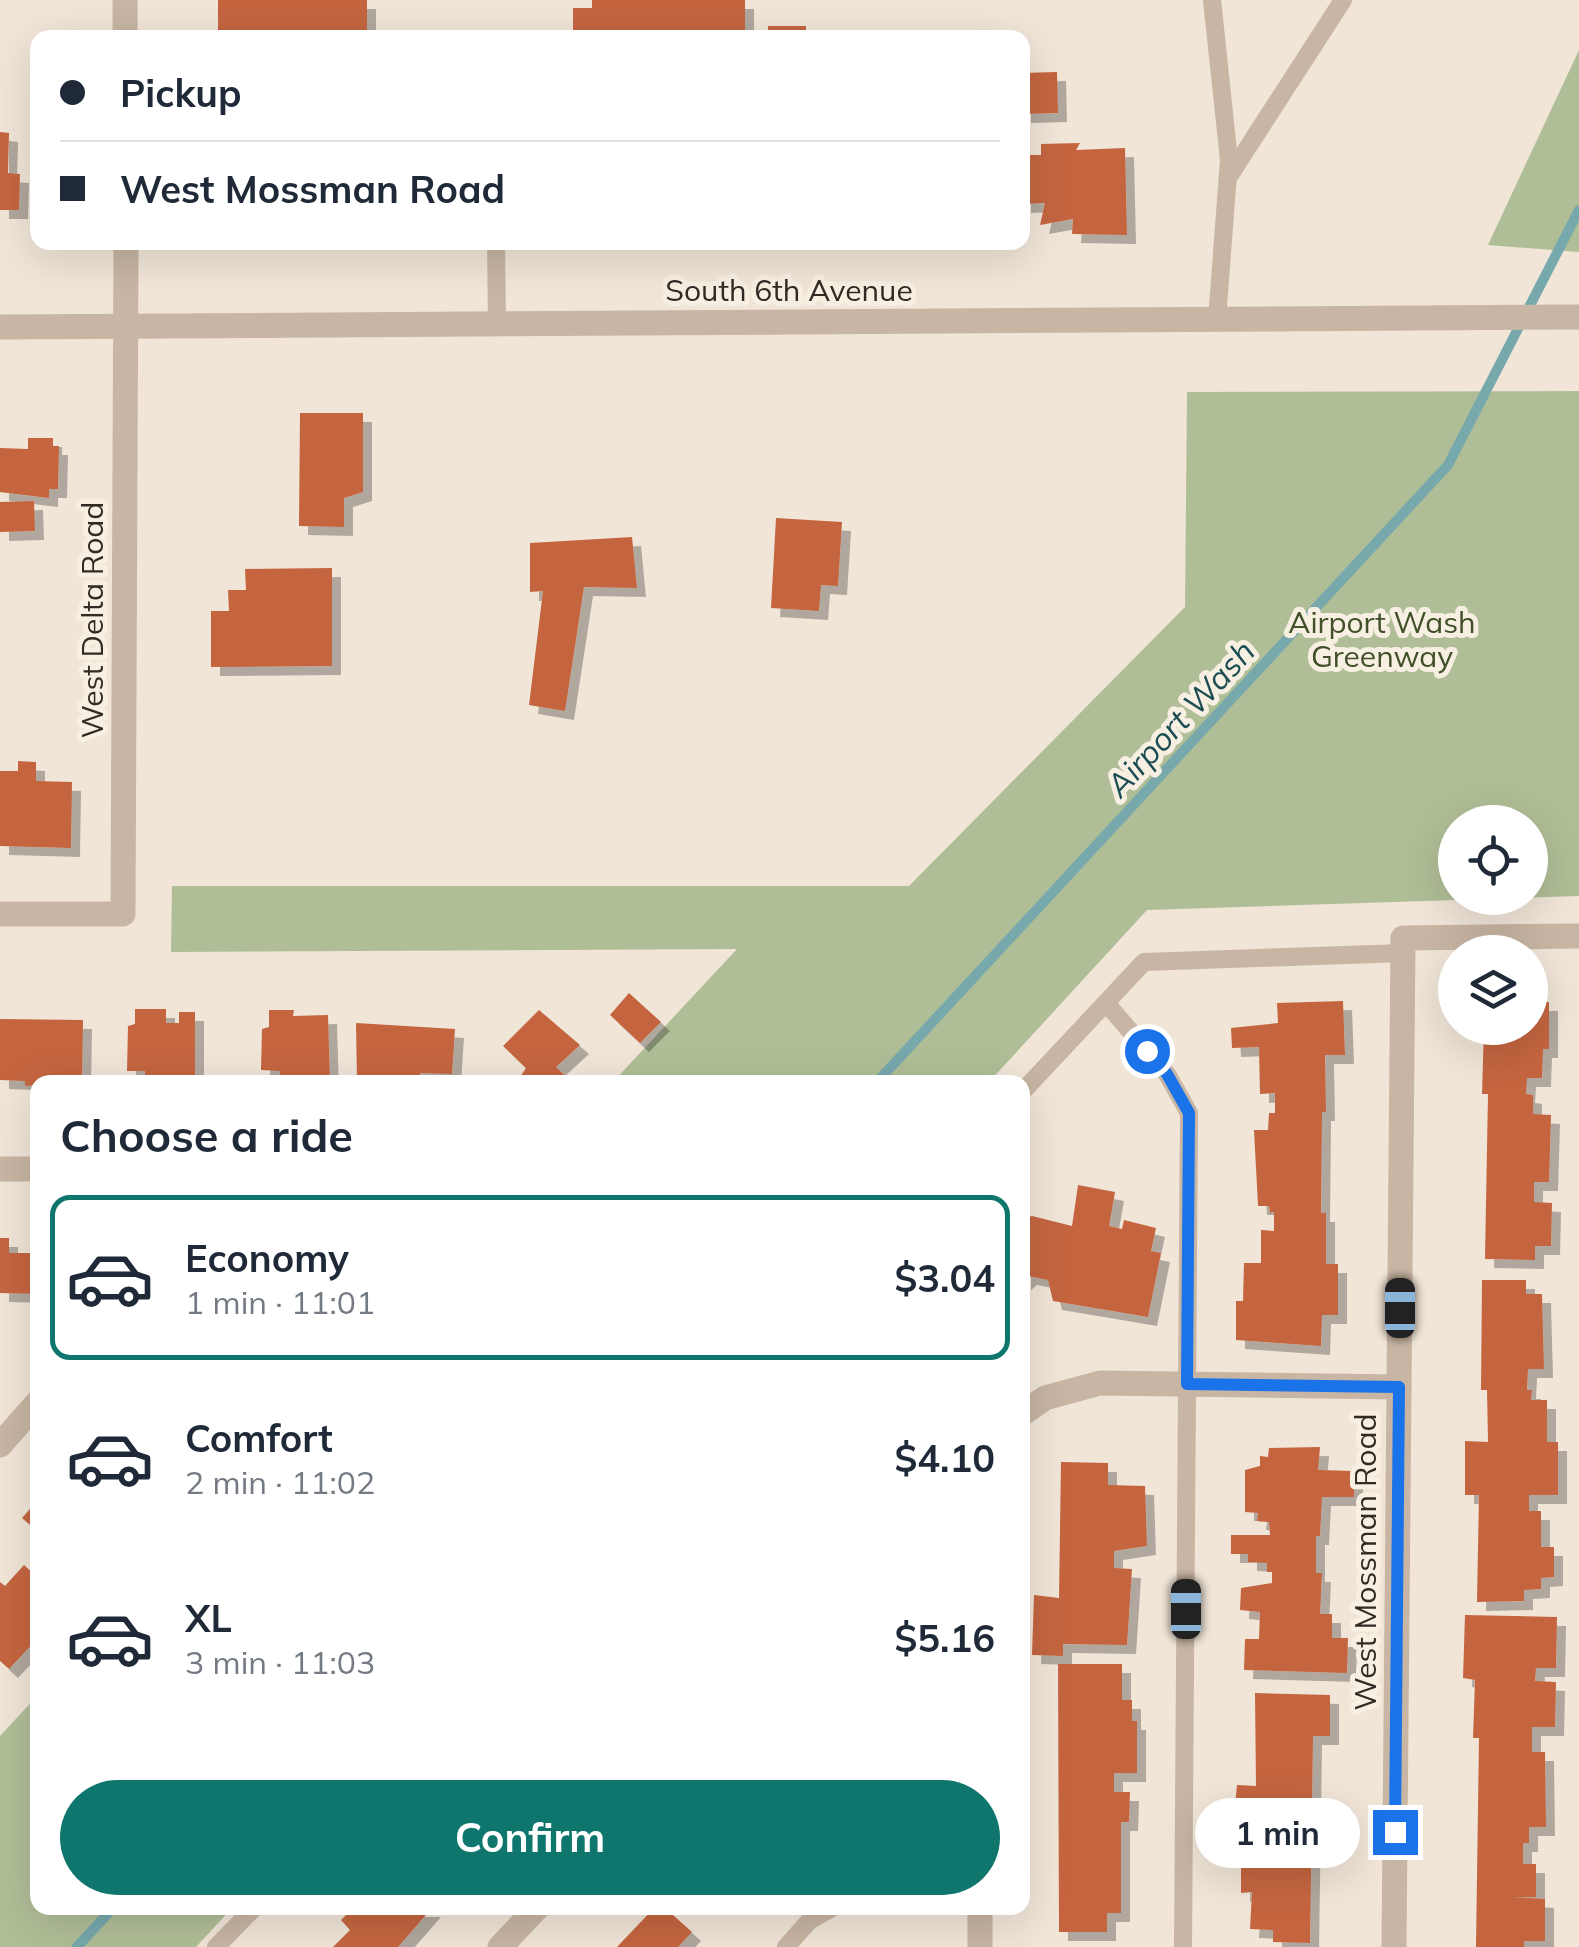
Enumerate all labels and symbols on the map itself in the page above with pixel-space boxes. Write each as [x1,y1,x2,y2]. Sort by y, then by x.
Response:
street label: South 6th Avenue [665,271,913,309]
street label: West Delta Road [73,502,111,738]
park label: Airport Wash Greenway [1288,603,1476,675]
water label: Airport Wash [1097,631,1263,805]
route start [1125,1029,1170,1074]
car [1385,1278,1415,1338]
street label: West Mossman Road [1346,1414,1384,1710]
car [1171,1579,1201,1639]
callout: 1 min [1195,1797,1360,1867]
route end [1373,1810,1418,1855]

